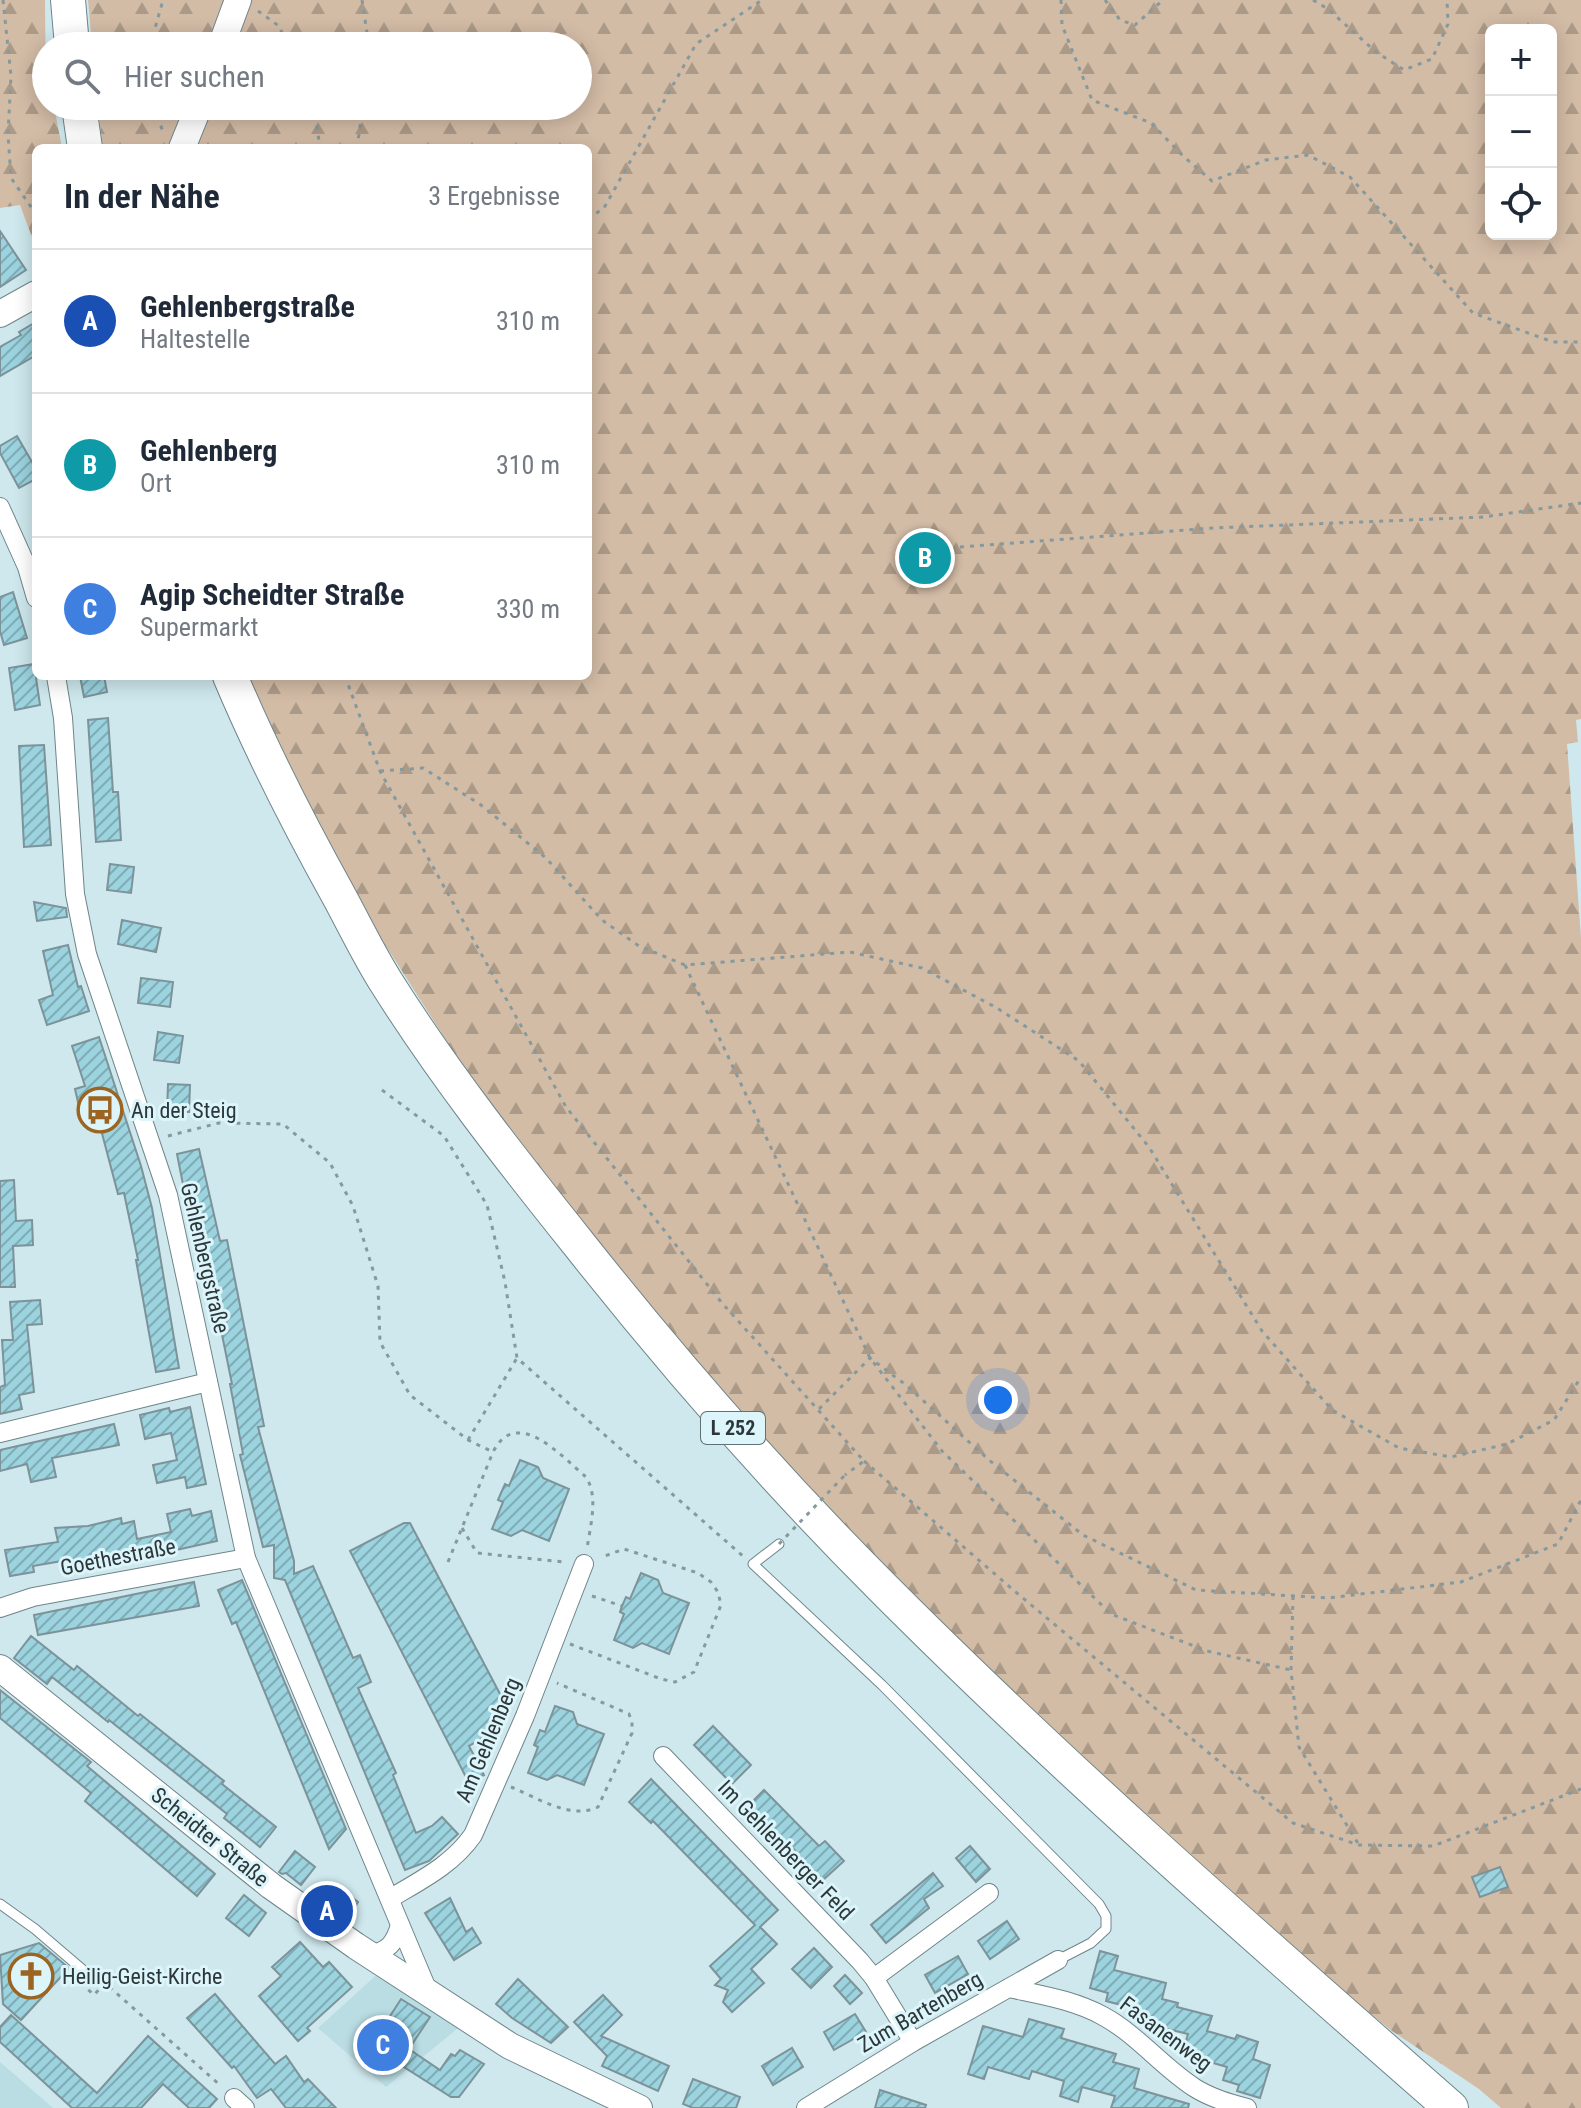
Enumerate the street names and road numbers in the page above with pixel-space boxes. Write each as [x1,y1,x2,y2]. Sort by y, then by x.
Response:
street label: Gehlenbergstraße [176,1180,234,1336]
road number: L 252 [701,1412,765,1444]
street label: Goethestraße [58,1534,178,1580]
street label: Am Gehlenberg [451,1674,525,1806]
street label: Im Gehlenberger Feld [713,1775,859,1925]
street label: Scheidter Straße [146,1782,274,1892]
street label: Zum Bartenberg [853,1966,987,2058]
street label: Fasanenweg [1115,1991,1217,2077]

